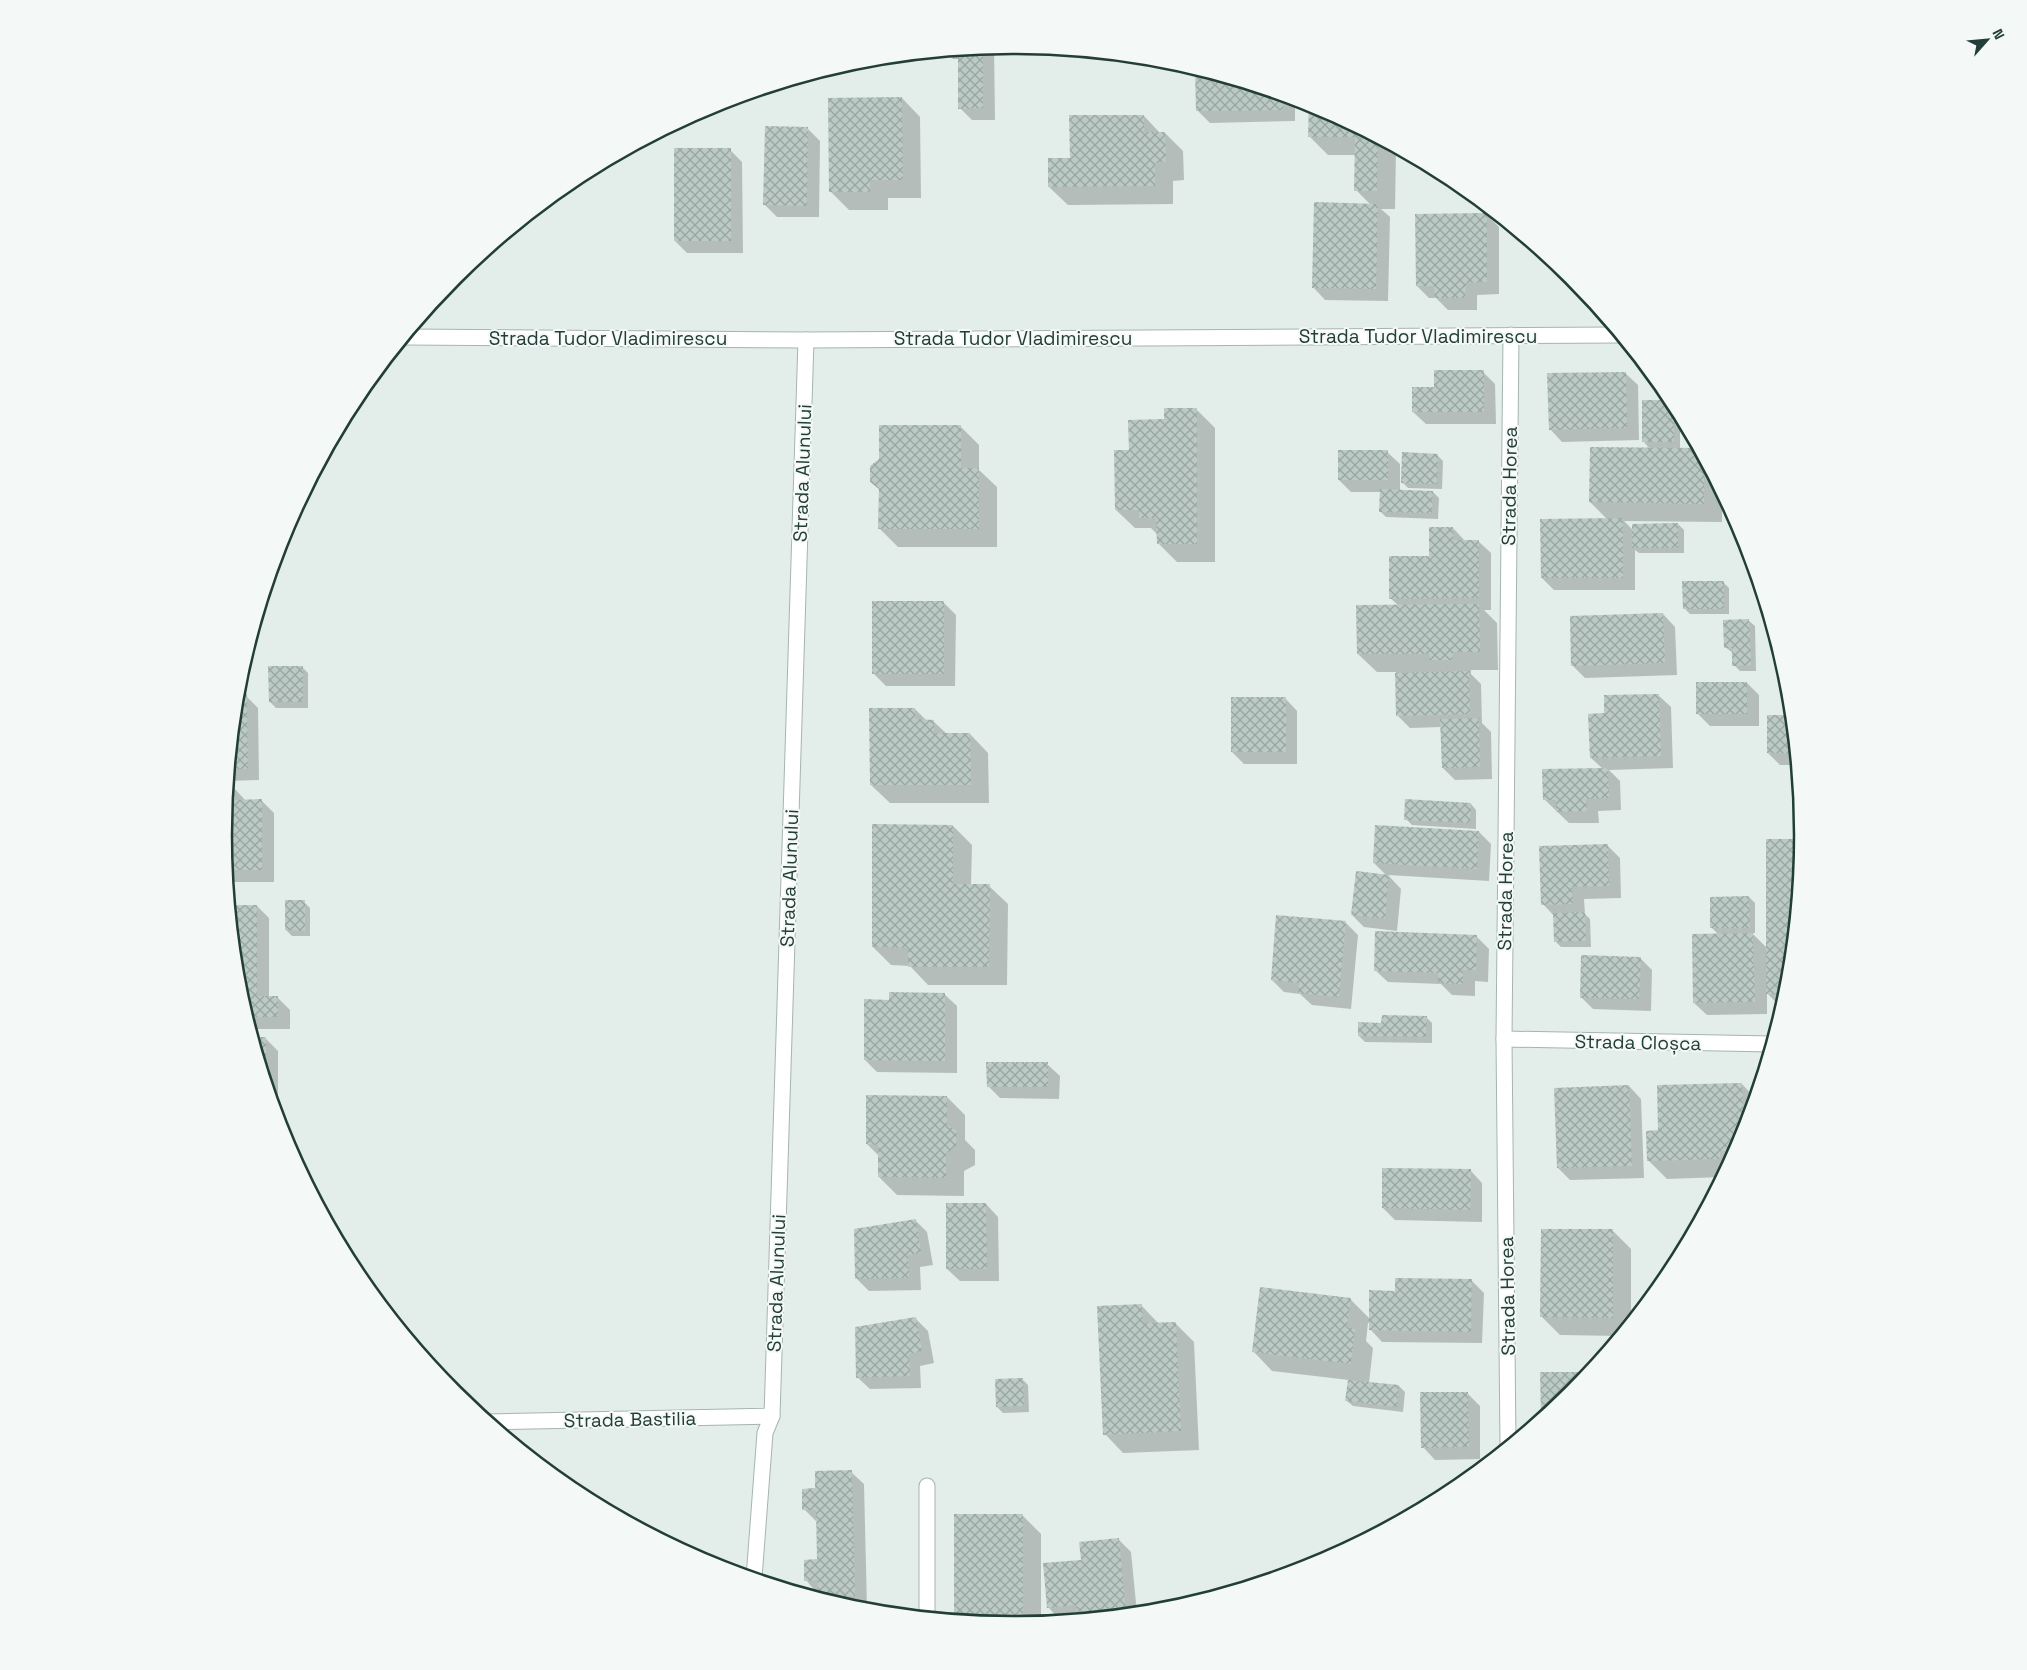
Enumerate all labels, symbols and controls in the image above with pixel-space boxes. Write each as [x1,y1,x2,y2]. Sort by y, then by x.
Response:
north arrow [1962,15,2012,65]
text: N [1988,26,2009,42]
street label: Strada Tudor Vladimirescu [1299,324,1537,349]
street label: Strada Tudor Vladimirescu [489,326,727,351]
street label: Strada Tudor Vladimirescu [894,326,1132,351]
street label: Strada Alunului [788,404,817,542]
street label: Strada Horea [1496,426,1523,546]
street label: Strada Alunului [775,809,804,947]
street label: Strada Horea [1492,831,1519,951]
street label: Strada Cloșca [1574,1029,1702,1056]
street label: Strada Alunului [762,1214,791,1352]
street label: Strada Horea [1494,1236,1521,1356]
street label: Strada Bastilia [563,1406,697,1433]

